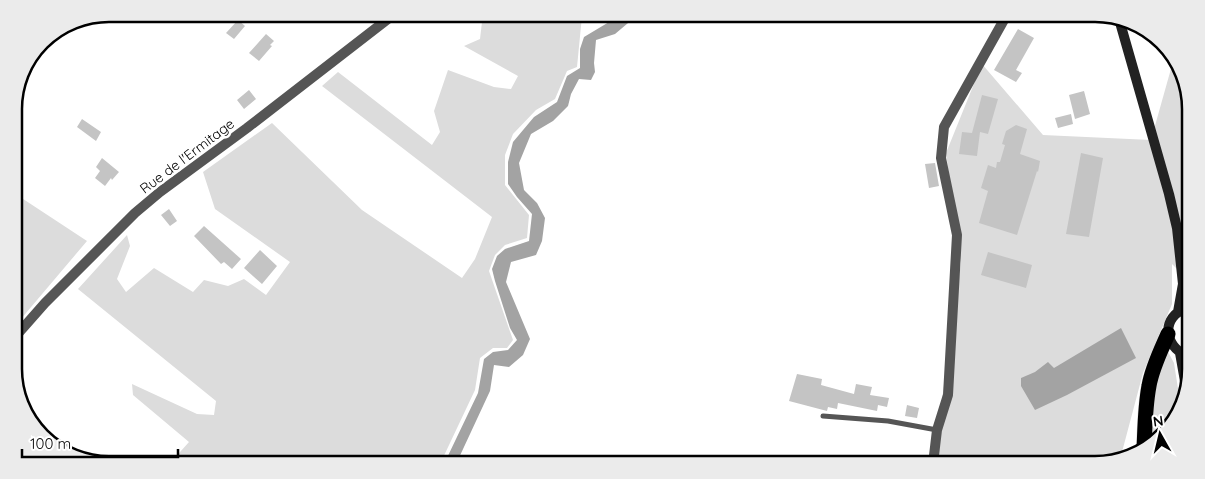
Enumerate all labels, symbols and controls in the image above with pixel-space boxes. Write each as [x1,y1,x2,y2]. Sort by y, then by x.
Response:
street label: Rue de l'Ermitage [136,115,238,197]
north arrow [1135,409,1185,459]
text: N [1152,411,1165,431]
scale bar [22,426,179,458]
text: 100 m [30,434,71,453]

